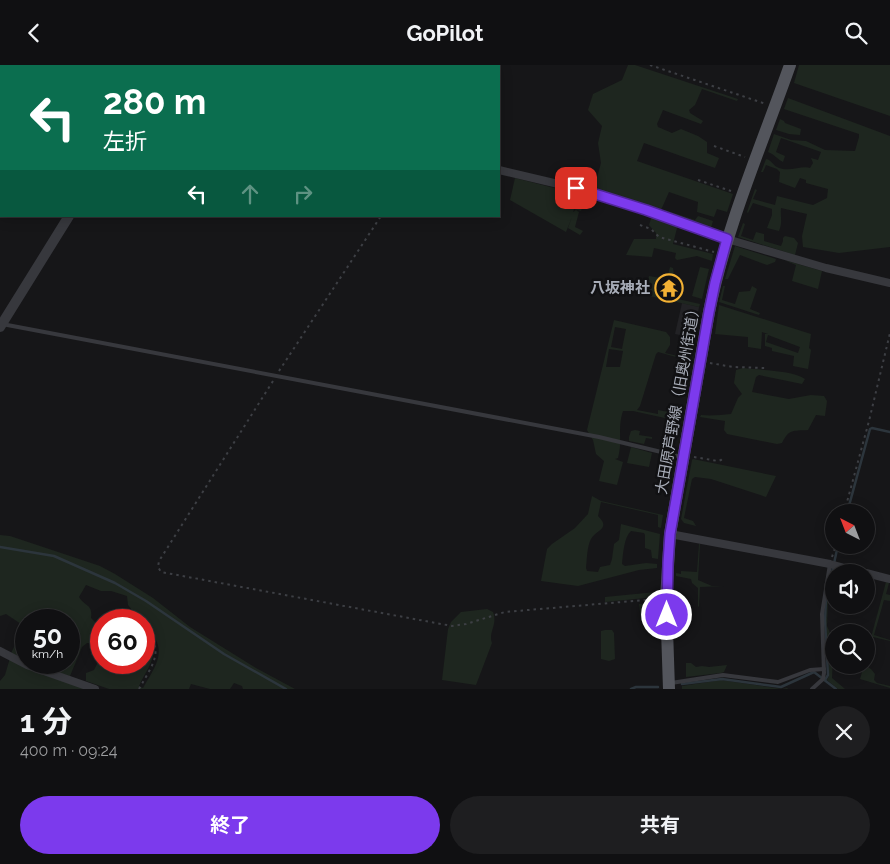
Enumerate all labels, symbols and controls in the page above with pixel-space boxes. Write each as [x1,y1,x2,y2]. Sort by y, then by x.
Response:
icon: back [20,19,48,47]
icon: search [842,19,870,47]
text: GoPilot [407,20,483,46]
text: 280 m [103,81,206,122]
icon: left [20,85,85,150]
text: 左折 [103,128,147,154]
pin [555,167,597,209]
icon: arrive [562,174,590,202]
icon: left [183,180,211,208]
icon: ahead [236,180,264,208]
icon: right [289,180,317,208]
temple icon: 八坂神社 [654,273,684,303]
place label: 八坂神社 [590,279,650,297]
street label: 大田原芦野線（旧奥州街道） [652,300,704,496]
north arrow [825,504,875,554]
map controls [825,504,875,674]
button: sound [825,564,875,614]
position arrow [640,588,692,640]
speed limit sign: 60 [90,609,155,674]
text: 50 [33,620,62,650]
button: search [825,624,875,674]
text: km/h [32,647,63,661]
text: 1 分 [20,704,72,739]
button: close [818,706,870,758]
text: 400 m · 09:24 [20,741,118,760]
button: 終了 [20,796,440,854]
button: 共有 [450,796,870,854]

